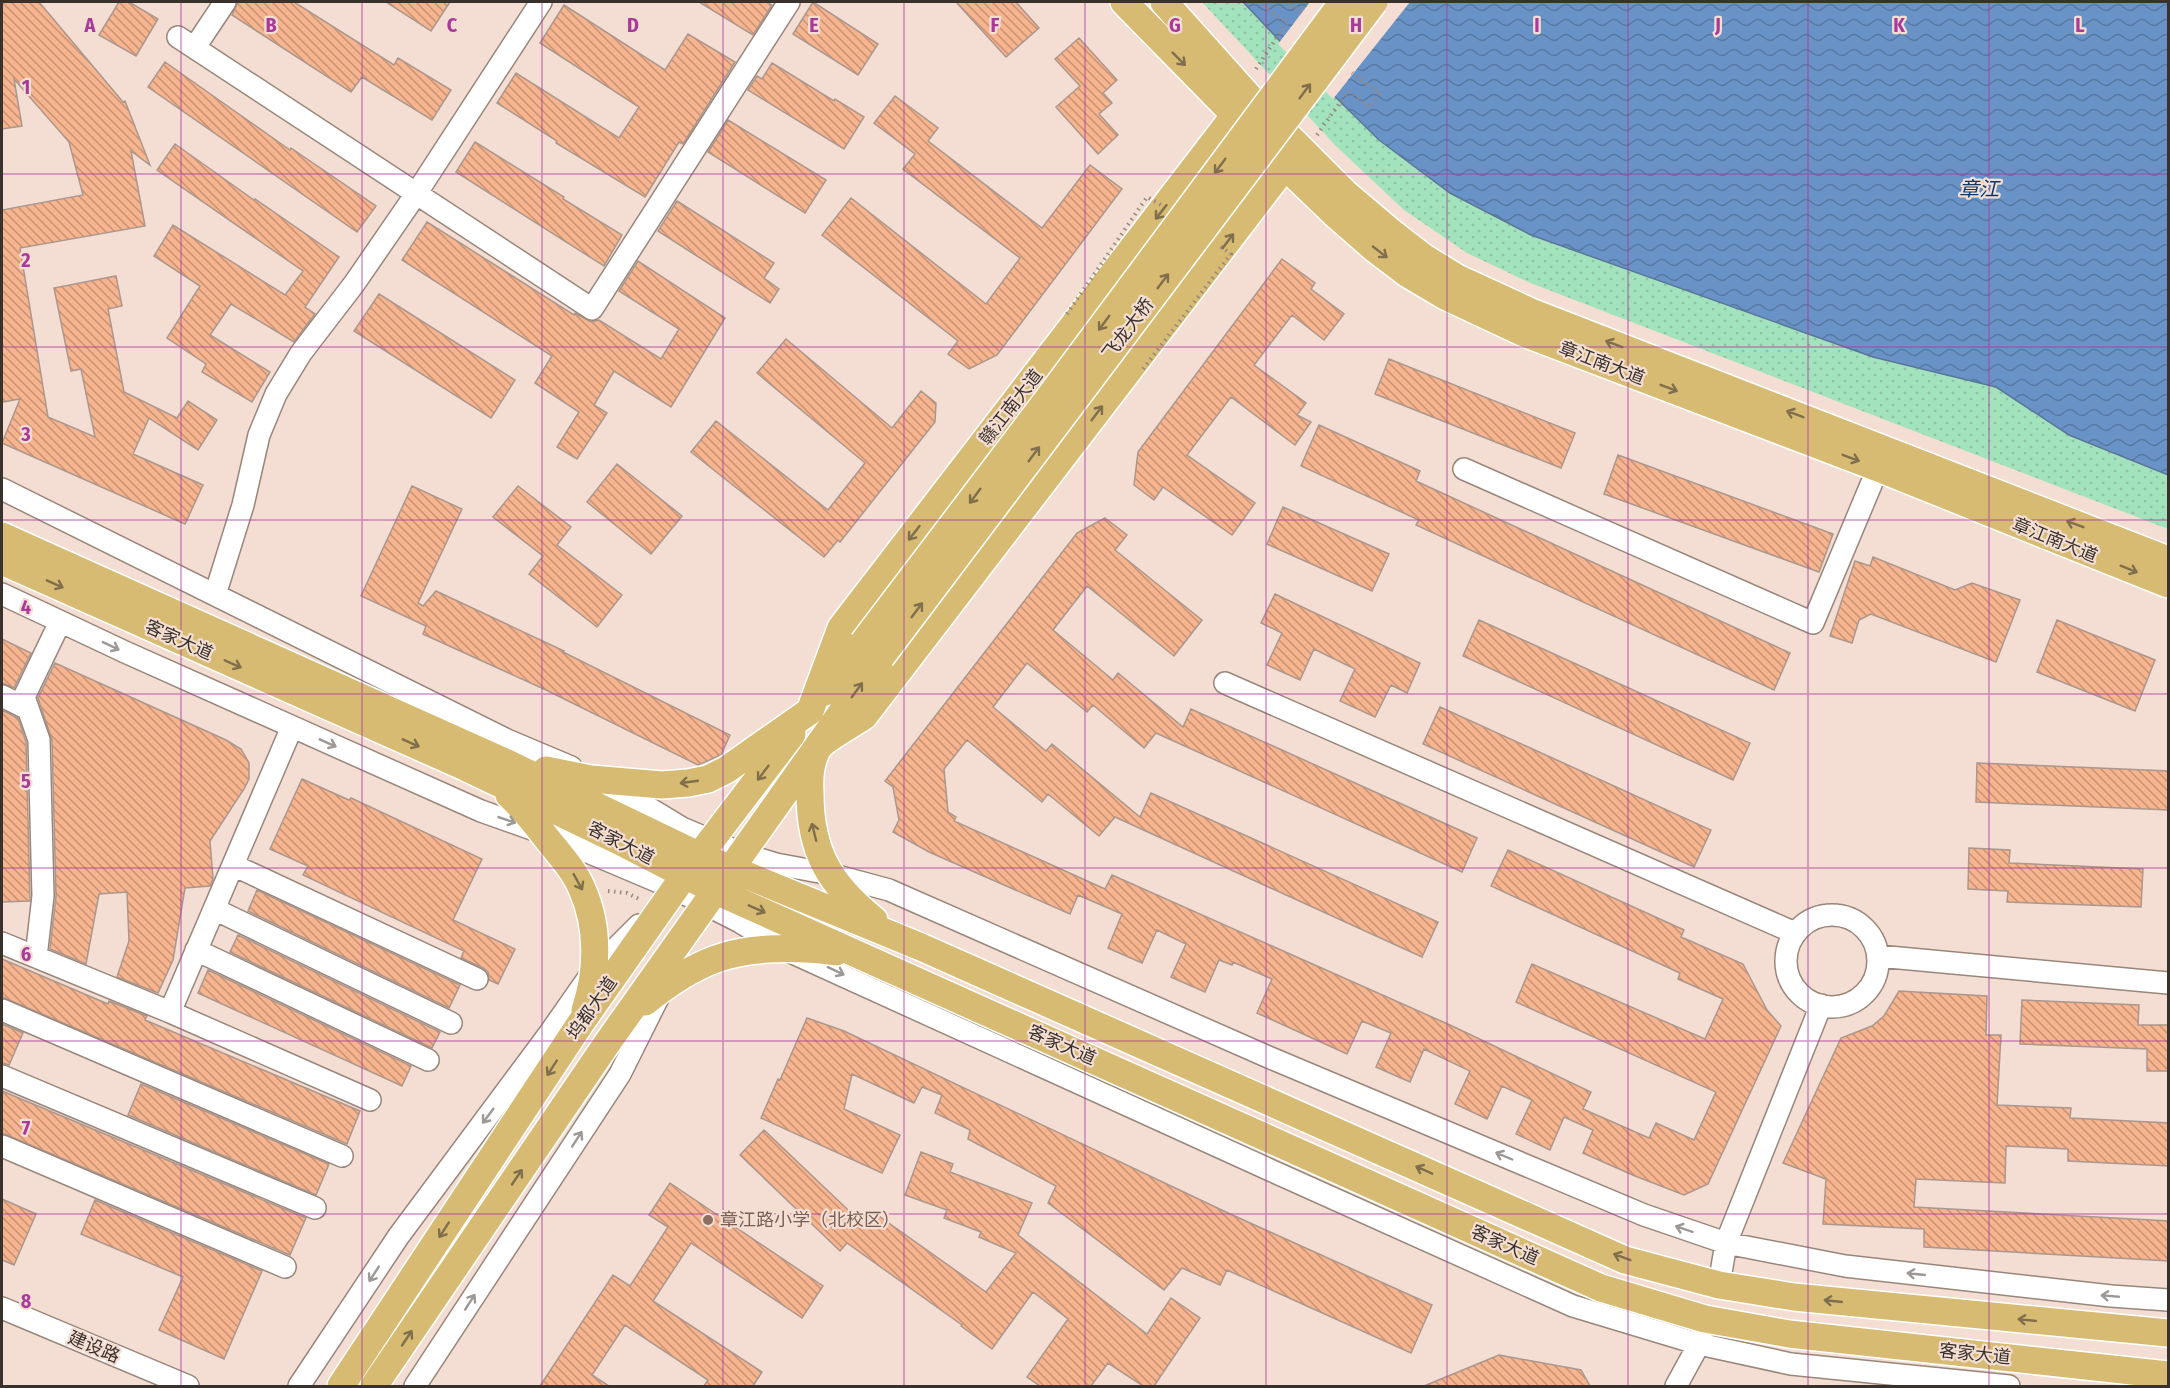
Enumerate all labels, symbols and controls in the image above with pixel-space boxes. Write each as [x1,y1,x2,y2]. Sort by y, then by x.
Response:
text: A [84,13,97,37]
text: B [265,13,277,37]
text: C [447,13,458,37]
text: D [627,13,639,37]
text: E [809,13,819,37]
text: F [991,13,1000,37]
text: G [1169,13,1181,37]
text: H [1350,13,1362,37]
text: I [1534,13,1540,37]
text: J [1714,13,1721,37]
text: K [1893,13,1905,37]
text: L [2075,13,2085,37]
one-way arrow [1171,51,1186,66]
text: 1 [22,75,30,99]
one-way arrow [1299,84,1312,100]
one-way arrow [1213,157,1226,173]
water label: 章江 [1959,177,2001,201]
one-way arrow [1155,203,1167,219]
one-way arrow [1221,233,1234,249]
one-way arrow [1371,246,1387,259]
text: 2 [20,248,31,272]
one-way arrow [1156,273,1169,289]
street label: 飞龙大桥 [1098,294,1158,364]
one-way arrow [1098,314,1110,330]
street label: 章江南大道 [1556,337,1648,389]
one-way arrow [1605,338,1623,349]
street label: 赣江南大道 [975,365,1047,449]
one-way arrow [1659,384,1677,395]
one-way arrow [1090,405,1103,421]
one-way arrow [1787,408,1805,419]
text: 3 [20,422,31,446]
one-way arrow [1027,446,1040,462]
one-way arrow [1841,453,1860,464]
one-way arrow [968,487,981,503]
street label: 章江南大道 [2009,513,2101,567]
one-way arrow [2066,518,2084,529]
one-way arrow [908,524,920,540]
one-way arrow [2120,565,2138,576]
one-way arrow [46,580,64,591]
text: 4 [21,595,31,619]
one-way arrow [910,602,923,618]
street label: 客家大道 [142,615,216,665]
one-way arrow [102,640,120,652]
one-way arrow [224,658,242,670]
one-way arrow [851,683,863,699]
one-way arrow [318,737,336,749]
one-way arrow [402,738,420,749]
one-way arrow [756,764,769,780]
text: 5 [21,769,31,793]
one-way arrow [679,777,699,788]
one-way arrow [497,816,515,827]
street label: 客家大道 [584,817,658,869]
one-way arrow [807,823,819,842]
one-way arrow [572,873,584,890]
one-way arrow [748,904,766,915]
text: 6 [21,942,31,966]
one-way arrow [826,966,844,978]
street label: 坞都大道 [562,972,622,1044]
street label: 客家大道 [1025,1020,1099,1070]
one-way arrow [546,1059,558,1076]
one-way arrow [482,1107,494,1123]
text: 7 [22,1116,31,1140]
one-way arrow [571,1131,583,1148]
one-way arrow [1495,1150,1513,1161]
one-way arrow [1415,1164,1433,1175]
one-way arrow [510,1168,523,1185]
place label: 章江路小学（北校区） [720,1209,900,1231]
marker: 章江路小学（北校区） [701,1213,715,1227]
street label: 客家大道 [1468,1220,1542,1270]
one-way arrow [438,1222,451,1239]
one-way arrow [1675,1222,1694,1233]
one-way arrow [1613,1251,1631,1262]
one-way arrow [367,1265,380,1282]
one-way arrow [1907,1268,1927,1279]
text: 8 [21,1289,32,1313]
one-way arrow [2101,1290,2121,1301]
one-way arrow [464,1295,476,1311]
one-way arrow [1823,1295,1843,1306]
one-way arrow [2017,1314,2037,1325]
street label: 建设路 [65,1326,123,1368]
one-way arrow [401,1330,413,1347]
street label: 客家大道 [1938,1339,2012,1369]

